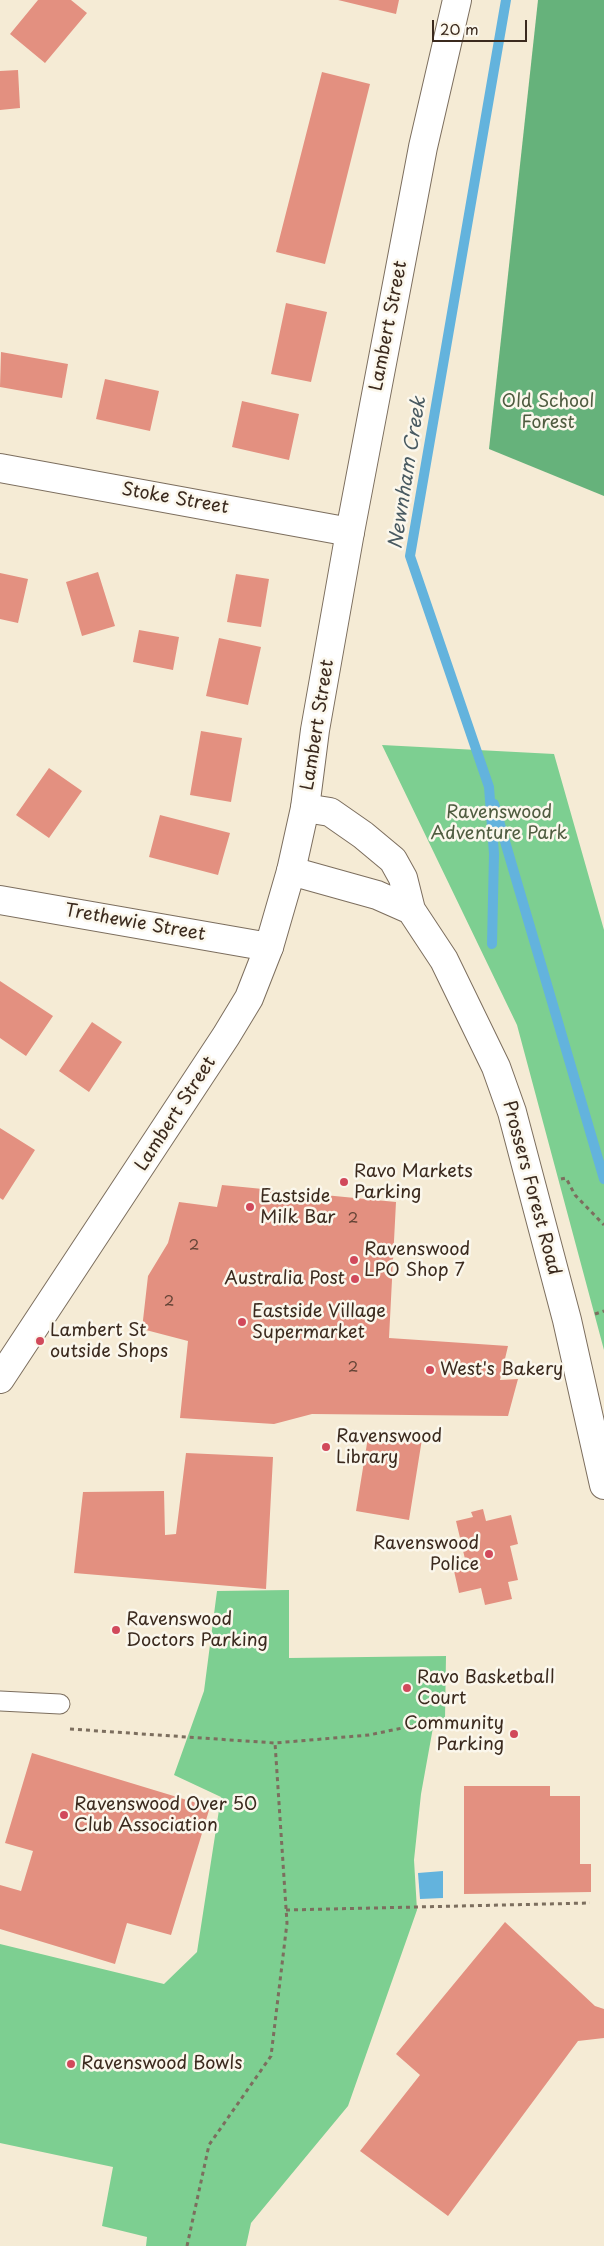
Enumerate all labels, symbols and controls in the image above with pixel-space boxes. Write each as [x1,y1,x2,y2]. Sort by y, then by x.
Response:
scale bar [434,10,529,42]
text: 20 m [440,17,479,40]
street label: Lambert Street [366,259,412,393]
park label: Old School Forest [502,391,594,434]
water label: Newnham Creek [385,395,431,551]
street label: Stoke Street [120,479,230,519]
street label: Lambert Street [297,658,339,792]
park label: Ravenswood Adventure Park [431,802,567,844]
street label: Trethewie Street [63,900,207,946]
street label: Lambert Street [131,1053,221,1175]
street label: Prossers Forest Road [497,1098,565,1278]
place label: Ravo Markets Parking [354,1161,473,1204]
marker: Ravo Markets Parking [338,1176,350,1188]
place label: Eastside Milk Bar [260,1186,335,1228]
marker: Eastside Milk Bar [244,1201,256,1213]
house number: 2 [348,1210,358,1228]
house number: 2 [189,1237,199,1255]
place label: Ravenswood LPO Shop 7 [364,1239,470,1282]
marker: Ravenswood LPO Shop 7 [348,1254,360,1266]
place label: Australia Post [224,1268,345,1290]
marker: Australia Post [349,1273,361,1285]
house number: 2 [164,1293,174,1311]
place label: Eastside Village Supermarket [252,1301,386,1344]
marker: Eastside Village Supermarket [236,1316,248,1328]
place label: Lambert St outside Shops [50,1320,168,1362]
marker: Lambert St outside Shops [34,1335,46,1347]
house number: 2 [348,1359,358,1377]
place label: West's Bakery [440,1359,563,1381]
marker: West's Bakery [424,1364,436,1376]
place label: Ravenswood Library [336,1426,442,1468]
marker: Ravenswood Library [320,1441,332,1453]
place label: Ravenswood Police [373,1533,479,1576]
marker: Ravenswood Police [483,1548,495,1560]
place label: Ravenswood Doctors Parking [126,1609,268,1652]
marker: Ravenswood Doctors Parking [110,1624,122,1636]
place label: Ravo Basketball Court [417,1667,555,1710]
marker: Ravo Basketball Court [401,1682,413,1694]
place label: Community Parking [404,1713,504,1756]
marker: Community Parking [508,1728,520,1740]
place label: Ravenswood Over 50 Club Association [74,1794,257,1836]
marker: Ravenswood Over 50 Club Association [58,1809,70,1821]
place label: Ravenswood Bowls [81,2053,243,2075]
marker: Ravenswood Bowls [65,2058,77,2070]

